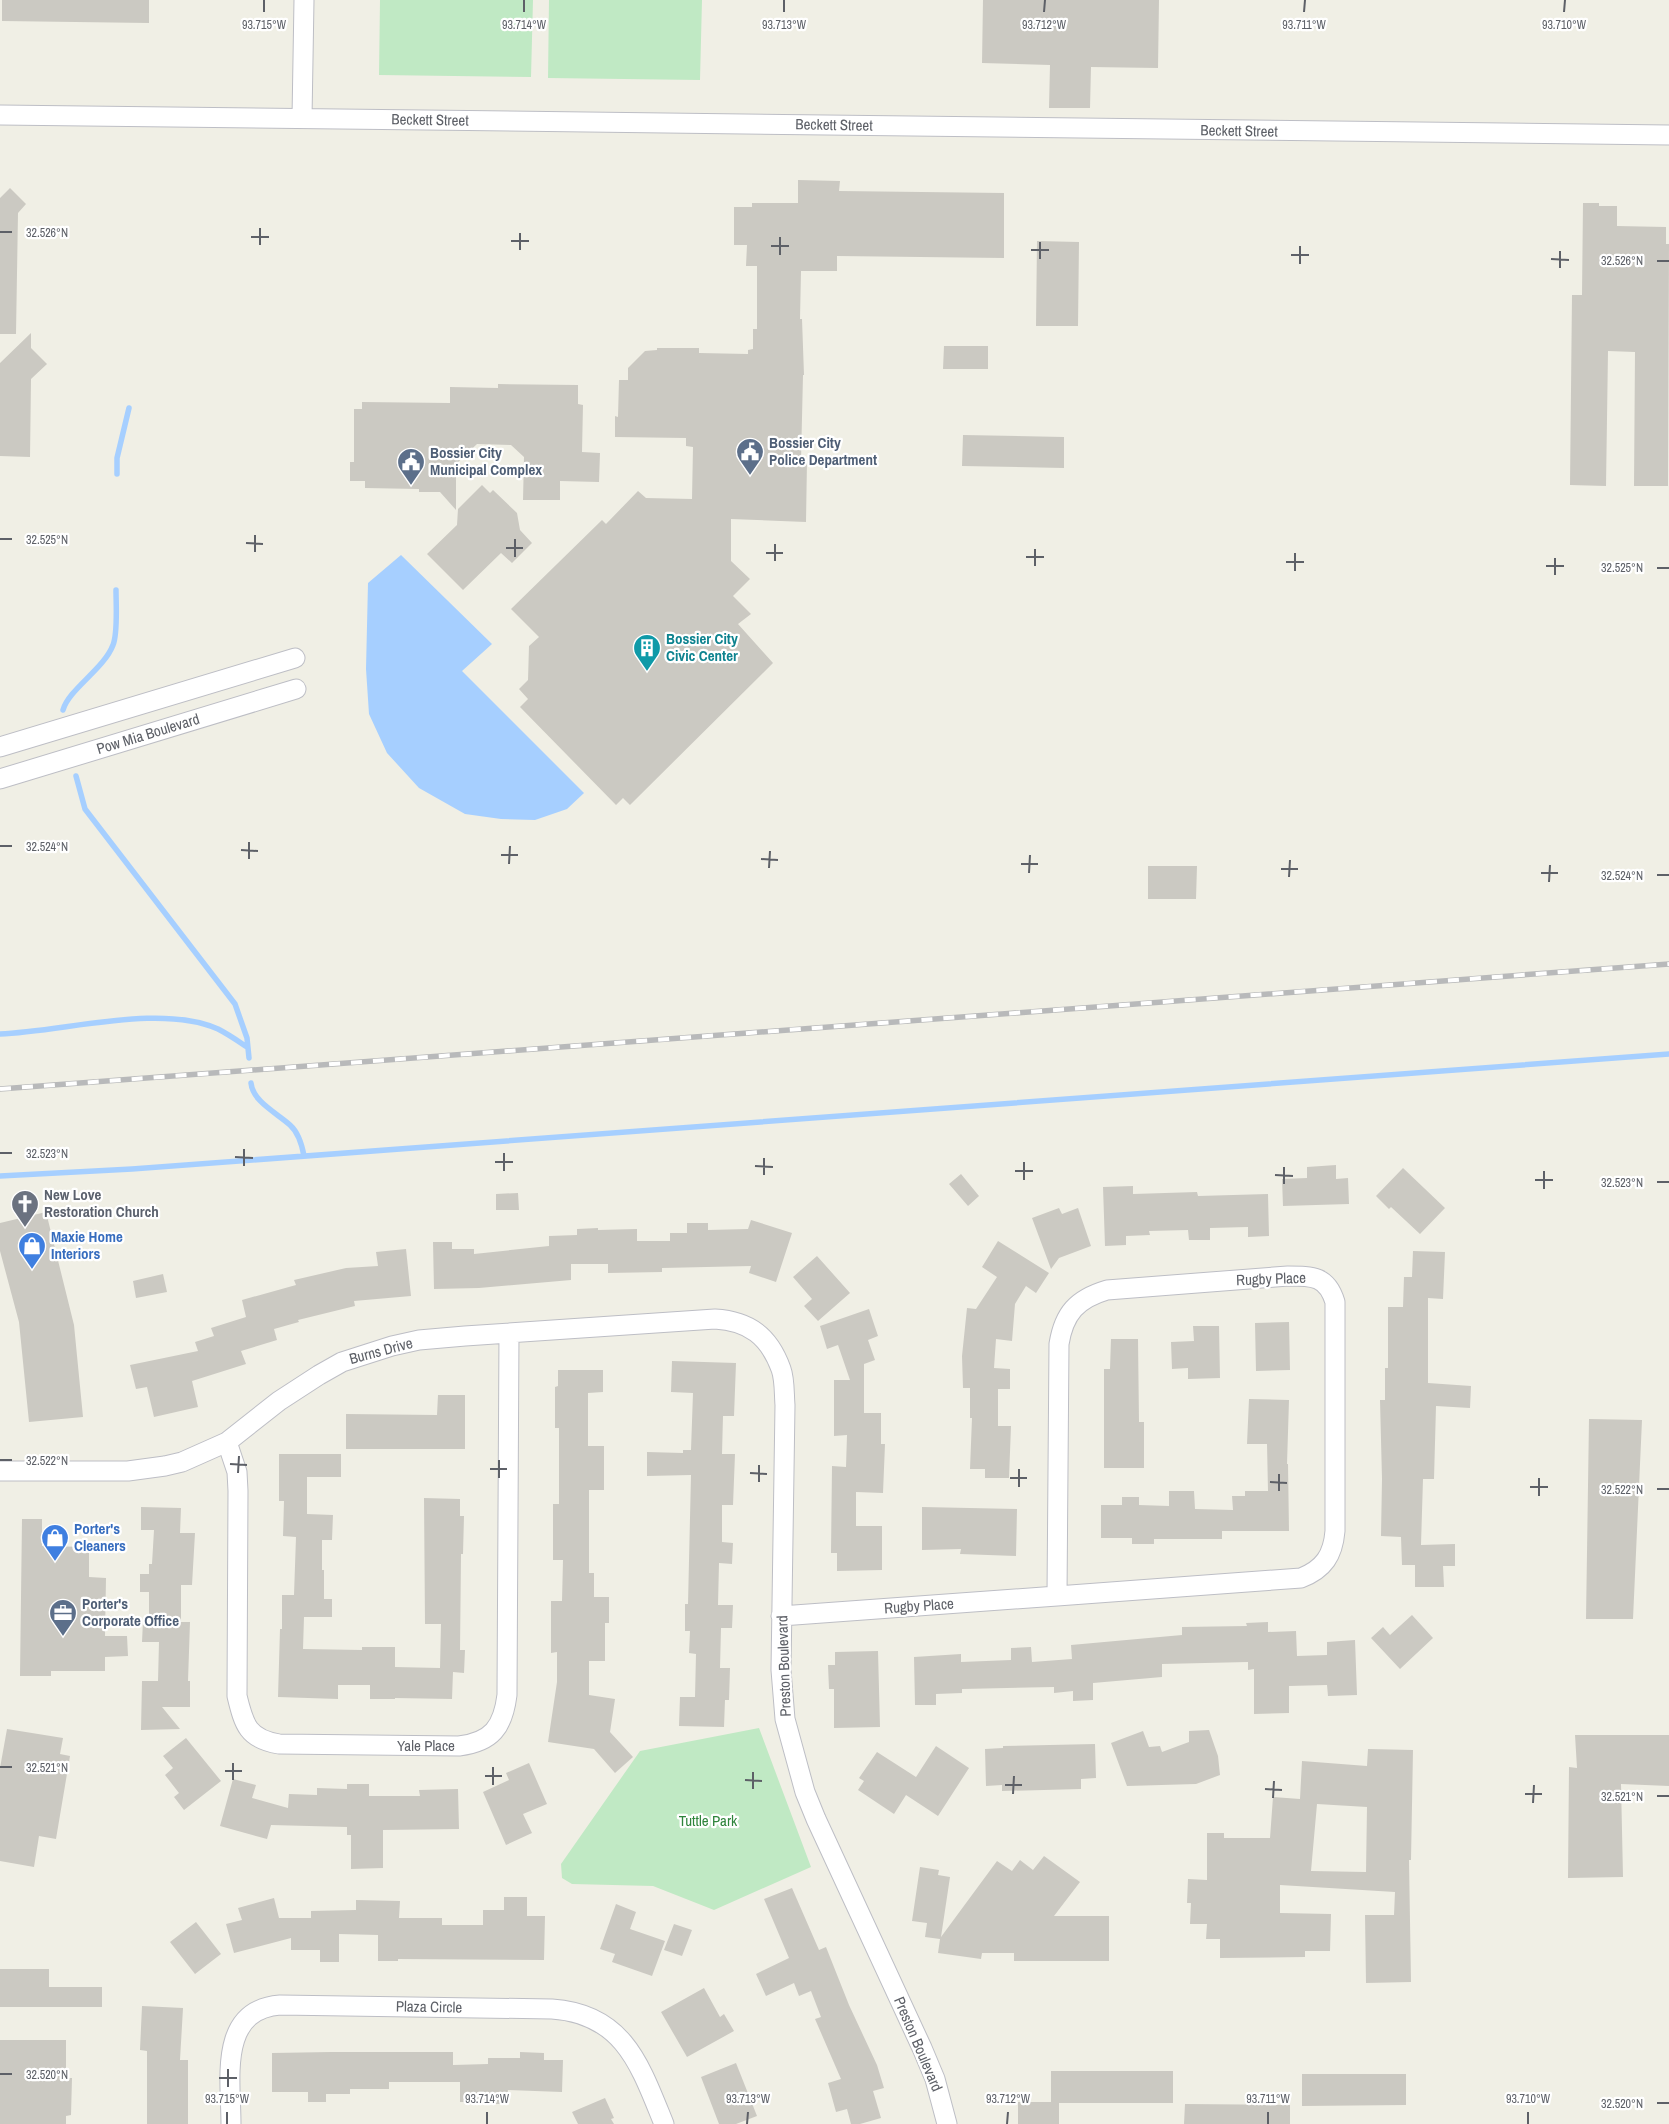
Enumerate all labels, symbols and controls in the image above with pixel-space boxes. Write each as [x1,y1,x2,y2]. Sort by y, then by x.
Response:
text: 93.715°W [242,17,287,33]
text: 93.714°W [502,17,547,33]
text: 93.713°W [762,17,807,33]
text: 93.712°W [1022,17,1067,33]
text: 93.711°W [1282,17,1326,33]
text: 93.710°W [1542,17,1587,33]
street label: Beckett Street [391,108,469,131]
street label: Beckett Street [795,113,873,136]
street label: Beckett Street [1200,119,1278,142]
text: 32.526°N [26,225,68,241]
text: 32.526°N [1601,253,1643,269]
place label: Bossier City Police Department [769,432,877,470]
public building icon: Bossier City Police Department [735,437,765,476]
place label: Bossier City Municipal Complex [430,442,542,480]
public building icon: Bossier City Municipal Complex [396,447,426,486]
text: 32.525°N [26,532,68,548]
text: 32.525°N [1601,560,1643,576]
place label: Bossier City Civic Center [666,628,738,666]
building icon: Bossier City Civic Center [632,633,662,672]
street label: Pow Mia Boulevard [94,708,202,759]
text: 32.524°N [26,839,68,855]
text: 32.524°N [1601,868,1643,884]
text: 32.523°N [26,1146,68,1162]
text: 32.523°N [1601,1175,1643,1191]
place label: New Love Restoration Church [44,1184,159,1222]
church icon: New Love Restoration Church [10,1189,40,1228]
place label: Maxie Home Interiors [51,1226,123,1264]
shop icon: Maxie Home Interiors [17,1231,47,1270]
street label: Rugby Place [1236,1267,1306,1290]
street label: Burns Drive [347,1332,415,1369]
text: 32.522°N [26,1453,68,1469]
text: 32.522°N [1601,1482,1643,1498]
place label: Porter's Cleaners [74,1518,126,1556]
shop icon: Porter's Cleaners [40,1523,70,1562]
place label: Porter's Corporate Office [82,1593,179,1631]
street label: Rugby Place [883,1593,955,1618]
office icon: Porter's Corporate Office [48,1598,78,1637]
street label: Preston Boulevard [771,1615,796,1717]
street label: Yale Place [397,1735,455,1756]
text: 32.521°N [26,1760,68,1776]
text: 32.521°N [1601,1789,1643,1805]
park label: Tuttle Park [679,1810,738,1831]
street label: Preston Boulevard [889,1993,948,2094]
street label: Plaza Circle [396,1995,462,2018]
text: 32.520°N [26,2067,68,2083]
text: 93.715°W [205,2091,250,2107]
text: 93.714°W [465,2091,510,2107]
text: 93.713°W [726,2091,771,2107]
text: 93.712°W [986,2091,1031,2107]
text: 93.711°W [1246,2091,1290,2107]
text: 93.710°W [1506,2091,1551,2107]
text: 32.520°N [1601,2096,1643,2112]

